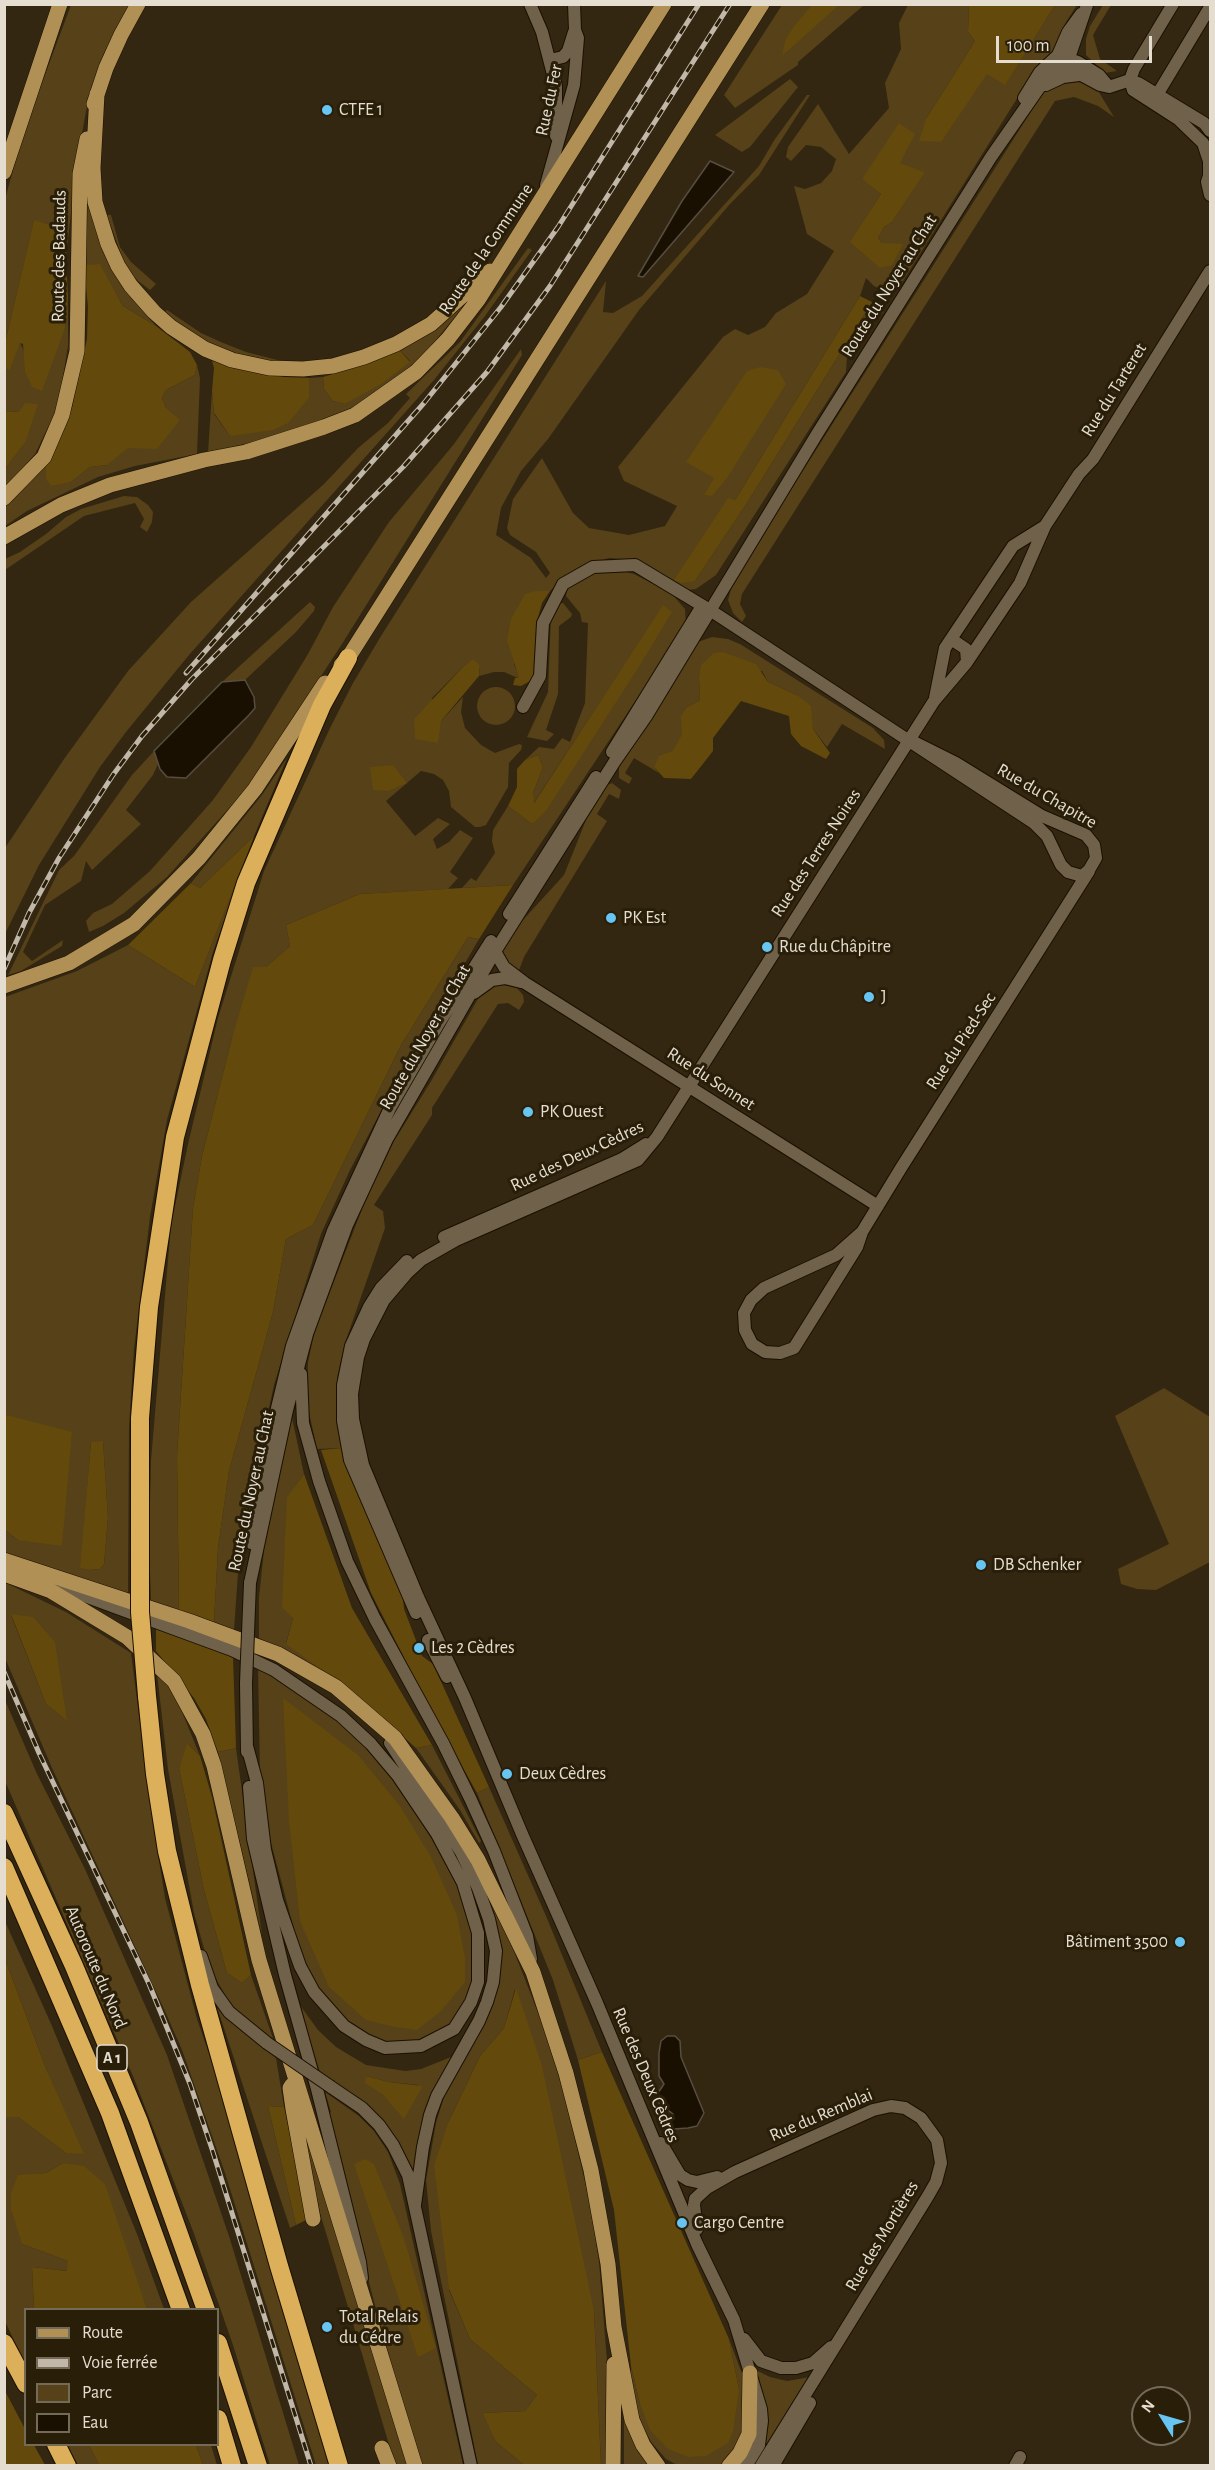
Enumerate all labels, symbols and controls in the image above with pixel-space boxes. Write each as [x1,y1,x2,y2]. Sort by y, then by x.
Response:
scale bar [999,24,1155,62]
text: 100 m [1007,37,1050,55]
street label: Rue du Fer [531,62,567,138]
place label: CTFE 1 [339,99,383,121]
marker: CTFE 1 [320,103,334,117]
street label: Route de la Commune [434,179,538,319]
street label: Route des Badauds [47,190,71,322]
street label: Route du Noyer au Chat [836,211,942,361]
street label: Rue du Tarteret [1077,339,1151,441]
street label: Rue du Chapitre [993,759,1101,833]
street label: Rue des Terres Noires [766,785,866,921]
place label: PK Est [623,907,666,929]
marker: PK Est [604,911,618,925]
place label: Rue du Châpitre [779,936,891,958]
marker: Rue du Châpitre [760,940,774,954]
street label: Route du Noyer au Chat [375,961,475,1113]
place label: J [881,986,887,1008]
street label: Rue du Pied-Sec [922,988,1000,1094]
marker: J [862,990,876,1004]
street label: Rue du Sonnet [663,1043,759,1115]
place label: PK Ouest [540,1101,603,1123]
marker: PK Ouest [521,1105,535,1119]
street label: Rue des Deux Cèdres [507,1116,647,1196]
street label: Route du Noyer au Chat [223,1409,279,1573]
place label: DB Schenker [993,1554,1081,1576]
marker: DB Schenker [974,1558,988,1572]
place label: Les 2 Cèdres [431,1637,515,1659]
marker: Les 2 Cèdres [412,1641,426,1655]
place label: Deux Cèdres [519,1763,606,1785]
marker: Deux Cèdres [500,1767,514,1781]
street label: Autoroute du Nord [60,1902,132,2032]
place label: Bâtiment 3500 [1065,1931,1168,1953]
marker: Bâtiment 3500 [1173,1935,1187,1949]
street label: Rue des Deux Cèdres [608,2004,684,2146]
road number: A 1 [97,2045,127,2071]
street label: Rue du Remblai [766,2084,876,2146]
street label: Rue des Mortières [841,2177,923,2295]
place label: Cargo Centre [694,2212,784,2234]
marker: Cargo Centre [675,2216,689,2230]
place label: Total Relais du Cédre [339,2306,418,2348]
legend [24,2308,219,2446]
marker: Total Relais du Cédre [320,2320,334,2334]
text: Route [82,2324,123,2342]
text: Voie ferrée [82,2354,157,2372]
text: Parc [82,2384,112,2402]
north arrow [1131,2386,1191,2446]
text: N [1138,2397,1158,2416]
text: Eau [82,2414,108,2432]

